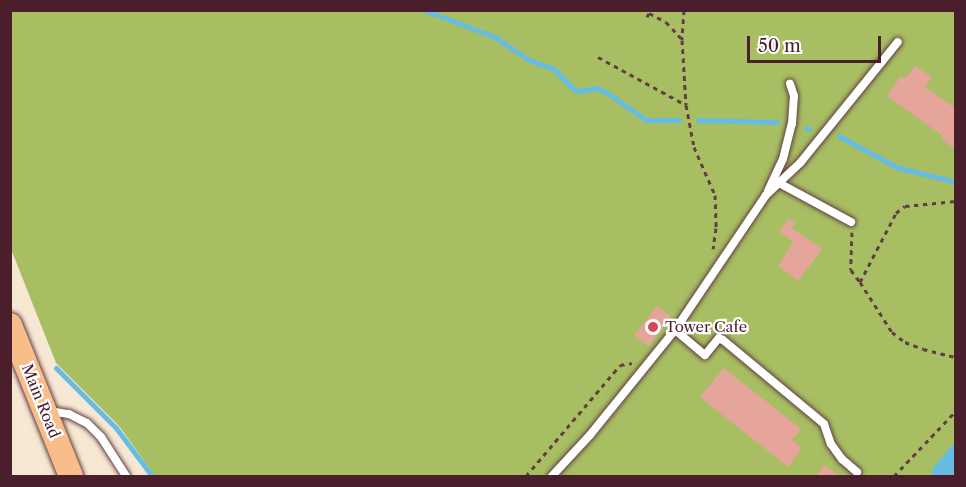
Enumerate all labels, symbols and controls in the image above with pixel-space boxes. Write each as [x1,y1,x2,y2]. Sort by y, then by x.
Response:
scale bar [750,24,884,62]
text: 50 m [758,35,801,57]
place label: Tower Cafe [665,318,747,336]
marker: Tower Cafe [646,320,660,334]
street label: Main Road [18,361,64,441]

